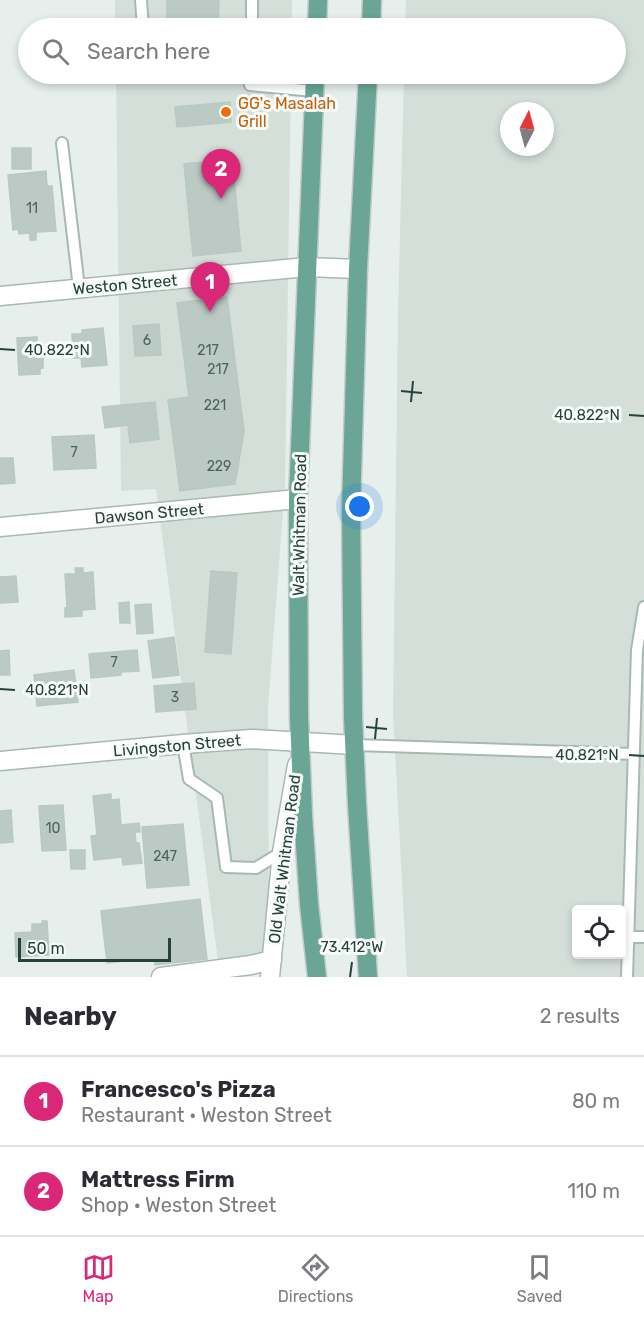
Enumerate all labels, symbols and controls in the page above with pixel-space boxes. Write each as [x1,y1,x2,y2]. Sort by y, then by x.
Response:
search box [18,18,626,84]
icon: search [39,35,72,68]
text: Search here [87,38,210,65]
place label: GG's Masalah Grill [238,94,336,131]
north arrow [500,102,554,156]
marker: GG's Masalah Grill [219,105,233,119]
pin: 2 [202,150,240,199]
house number: 11 [26,200,38,217]
pin: 1 [190,262,230,312]
street label: Weston Street [72,270,178,299]
house number: 6 [143,332,151,349]
text: 40.822°N [24,341,90,359]
house number: 217 [197,342,219,359]
house number: 217 [207,361,229,378]
house number: 221 [204,397,226,414]
text: 40.822°N [554,406,620,424]
house number: 7 [70,444,78,461]
street label: Walt Whitman Road [289,454,310,596]
house number: 229 [207,458,231,475]
your location [345,492,374,521]
street label: Dawson Street [94,499,204,528]
house number: 7 [110,654,118,671]
text: 40.821°N [25,681,89,699]
house number: 3 [171,689,179,706]
street label: Livingston Street [112,730,242,761]
text: 40.821°N [555,746,619,764]
street label: Old Walt Whitman Road [265,773,304,945]
house number: 10 [46,820,61,837]
house number: 247 [153,848,177,865]
map controls [572,905,626,959]
button: locate [572,905,626,959]
scale bar [18,935,171,962]
text: 73.412°W [321,938,383,956]
text: 50 m [27,939,65,958]
text: Nearby [24,1001,117,1032]
text: 2 results [540,1004,620,1028]
text: Francesco's Pizza [81,1076,276,1103]
text: 1 [39,1089,48,1113]
text: 80 m [572,1089,620,1113]
text: Restaurant · Weston Street [81,1103,332,1127]
text: Mattress Firm [81,1166,235,1193]
text: 2 [37,1179,50,1203]
text: 110 m [568,1179,620,1203]
text: Shop · Weston Street [81,1193,276,1217]
tab: Map [82,1251,115,1306]
tab: Directions [278,1251,354,1306]
tab: Saved [517,1251,562,1306]

